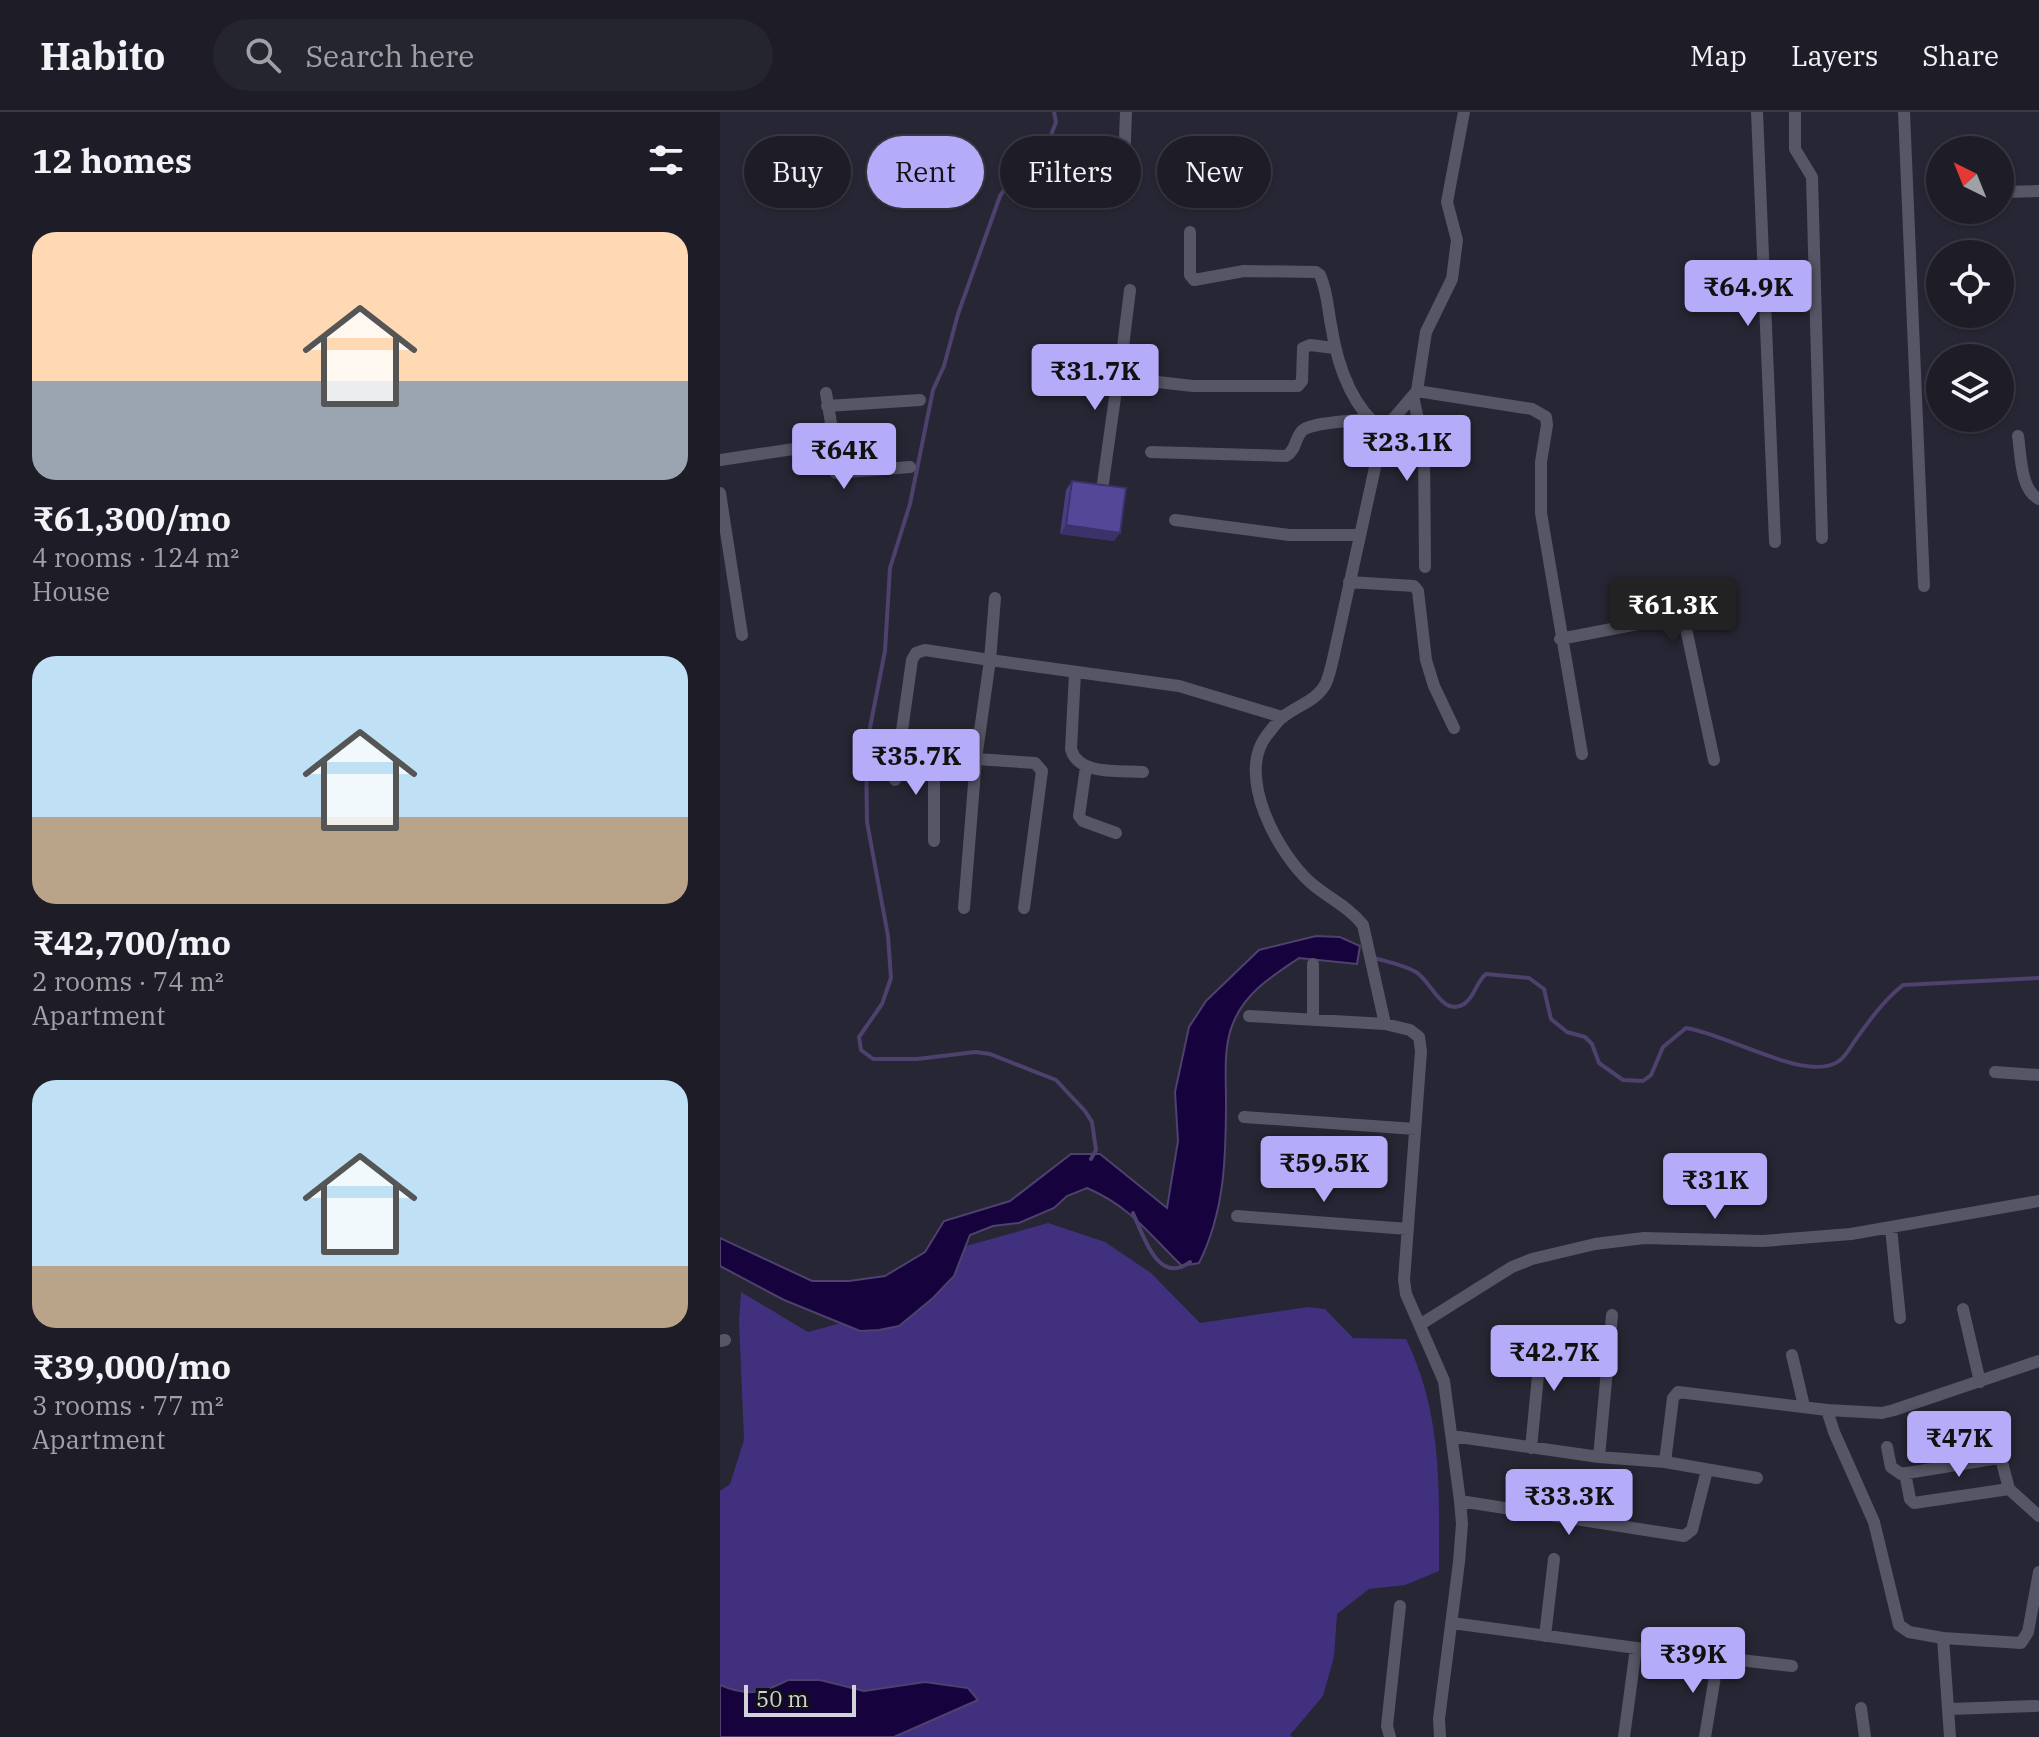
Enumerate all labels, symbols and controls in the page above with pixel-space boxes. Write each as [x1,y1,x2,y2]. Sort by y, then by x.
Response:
search box [213,19,773,91]
text: Habito [40,31,165,80]
icon: search [241,33,285,77]
text: Search here [305,36,474,75]
text: Map [1690,37,1747,74]
text: Layers [1791,37,1878,74]
text: Share [1922,37,1999,74]
chip: Buy [744,136,851,208]
chip: Rent [867,136,984,208]
chip: Filters [1000,136,1141,208]
chip: New [1157,136,1271,208]
north arrow [1926,136,2014,224]
map controls [1926,136,2014,432]
text: 12 homes [32,138,192,182]
icon: filters [644,138,688,182]
button: locate [1926,240,2014,328]
pin: ₹64.9K [1683,260,1813,328]
text: ₹64.9K [1703,269,1793,303]
icon: home [288,284,432,428]
pin: ₹31.7K [1030,344,1160,412]
button: layers [1926,344,2014,432]
text: ₹31.7K [1050,353,1140,387]
pin: ₹23.1K [1342,415,1472,483]
pin: ₹64K [797,423,891,491]
text: ₹23.1K [1362,424,1452,458]
text: ₹64K [810,432,878,466]
text: ₹61,300/mo [32,496,231,540]
text: 4 rooms · 124 m² [32,540,239,574]
text: House [32,574,110,608]
pin: ₹61.3K [1608,578,1738,646]
text: ₹61.3K [1628,587,1718,621]
icon: home [288,708,432,852]
pin: ₹35.7K [851,729,981,797]
text: ₹35.7K [871,738,961,772]
text: ₹42,700/mo [32,920,231,964]
text: 2 rooms · 74 m² [32,964,224,998]
text: Apartment [32,998,165,1032]
icon: home [288,1132,432,1276]
pin: ₹59.5K [1259,1136,1389,1204]
text: ₹59.5K [1279,1145,1369,1179]
pin: ₹31K [1668,1153,1762,1221]
text: ₹31K [1681,1162,1749,1196]
pin: ₹42.7K [1489,1325,1619,1393]
text: ₹42.7K [1509,1334,1599,1368]
text: ₹39,000/mo [32,1344,231,1388]
text: 3 rooms · 77 m² [32,1388,224,1422]
pin: ₹47K [1912,1411,2006,1479]
text: ₹47K [1925,1420,1993,1454]
text: Apartment [32,1422,165,1456]
pin: ₹33.3K [1504,1469,1634,1537]
text: ₹33.3K [1524,1478,1614,1512]
pin: ₹39K [1646,1627,1740,1695]
text: ₹39K [1659,1636,1727,1670]
scale bar [744,1681,856,1717]
text: 50 m [756,1684,808,1713]

